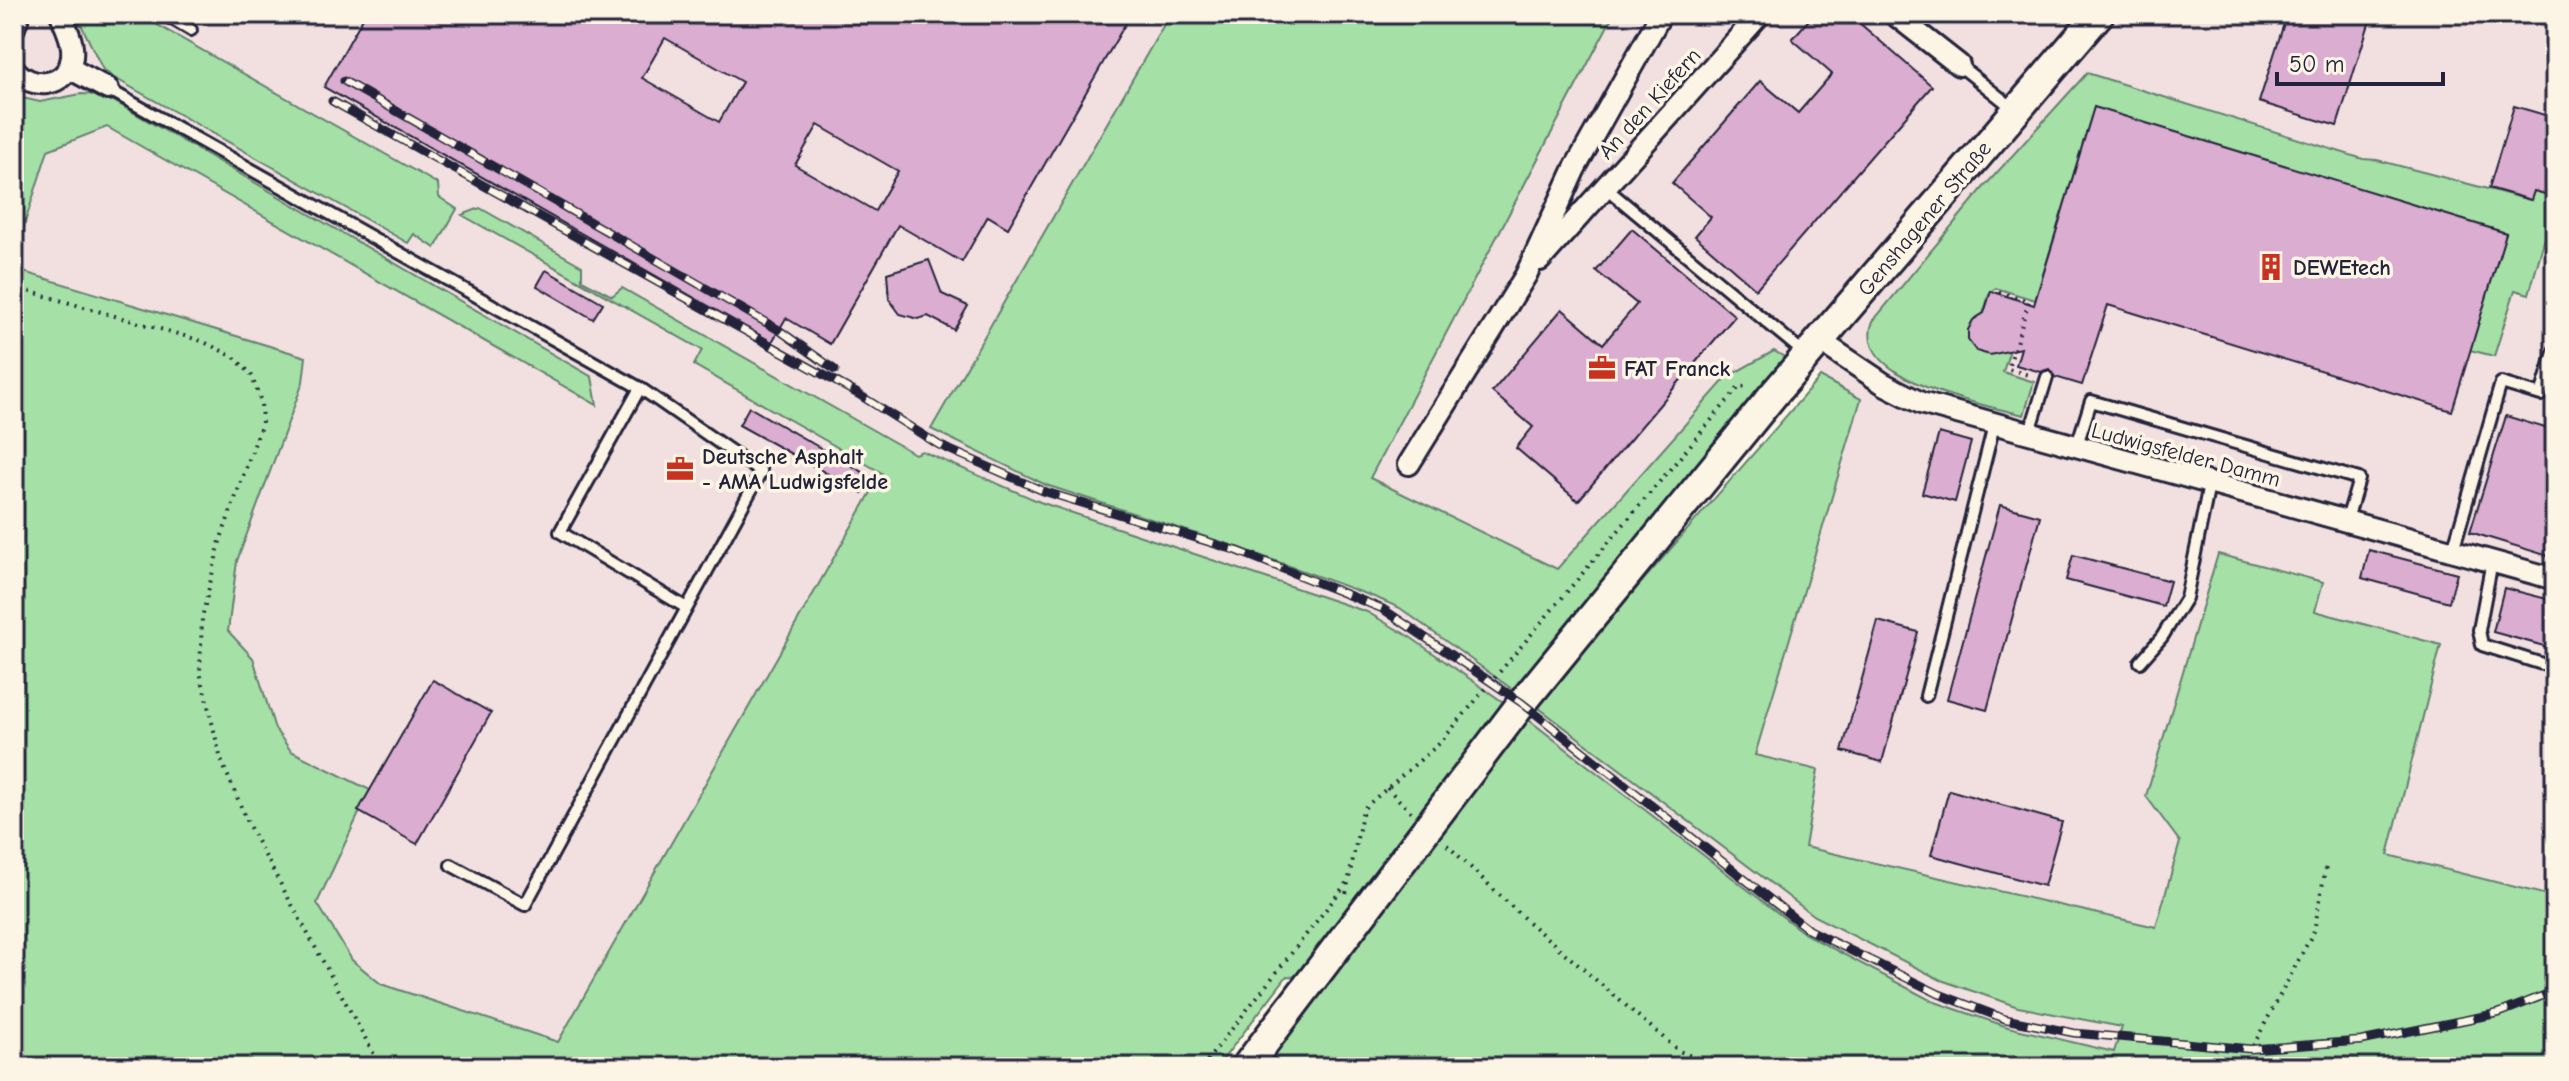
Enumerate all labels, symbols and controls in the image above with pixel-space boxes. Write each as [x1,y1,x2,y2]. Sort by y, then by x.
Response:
scale bar [2277,36,2443,86]
street label: An den Kiefern [1593,43,1706,165]
text: 50 m [2289,50,2345,78]
street label: Genshagener Straße [1852,136,1997,301]
building icon: DEWEtech [2256,252,2286,282]
place label: DEWEtech [2293,255,2391,281]
office icon: FAT Franck [1587,353,1617,383]
place label: FAT Franck [1624,356,1730,382]
street label: Ludwigsfelder Damm [2088,417,2283,493]
place label: Deutsche Asphalt - AMA Ludwigsfelde [702,444,888,495]
office icon: Deutsche Asphalt - AMA Ludwigsfelde [665,454,695,484]

